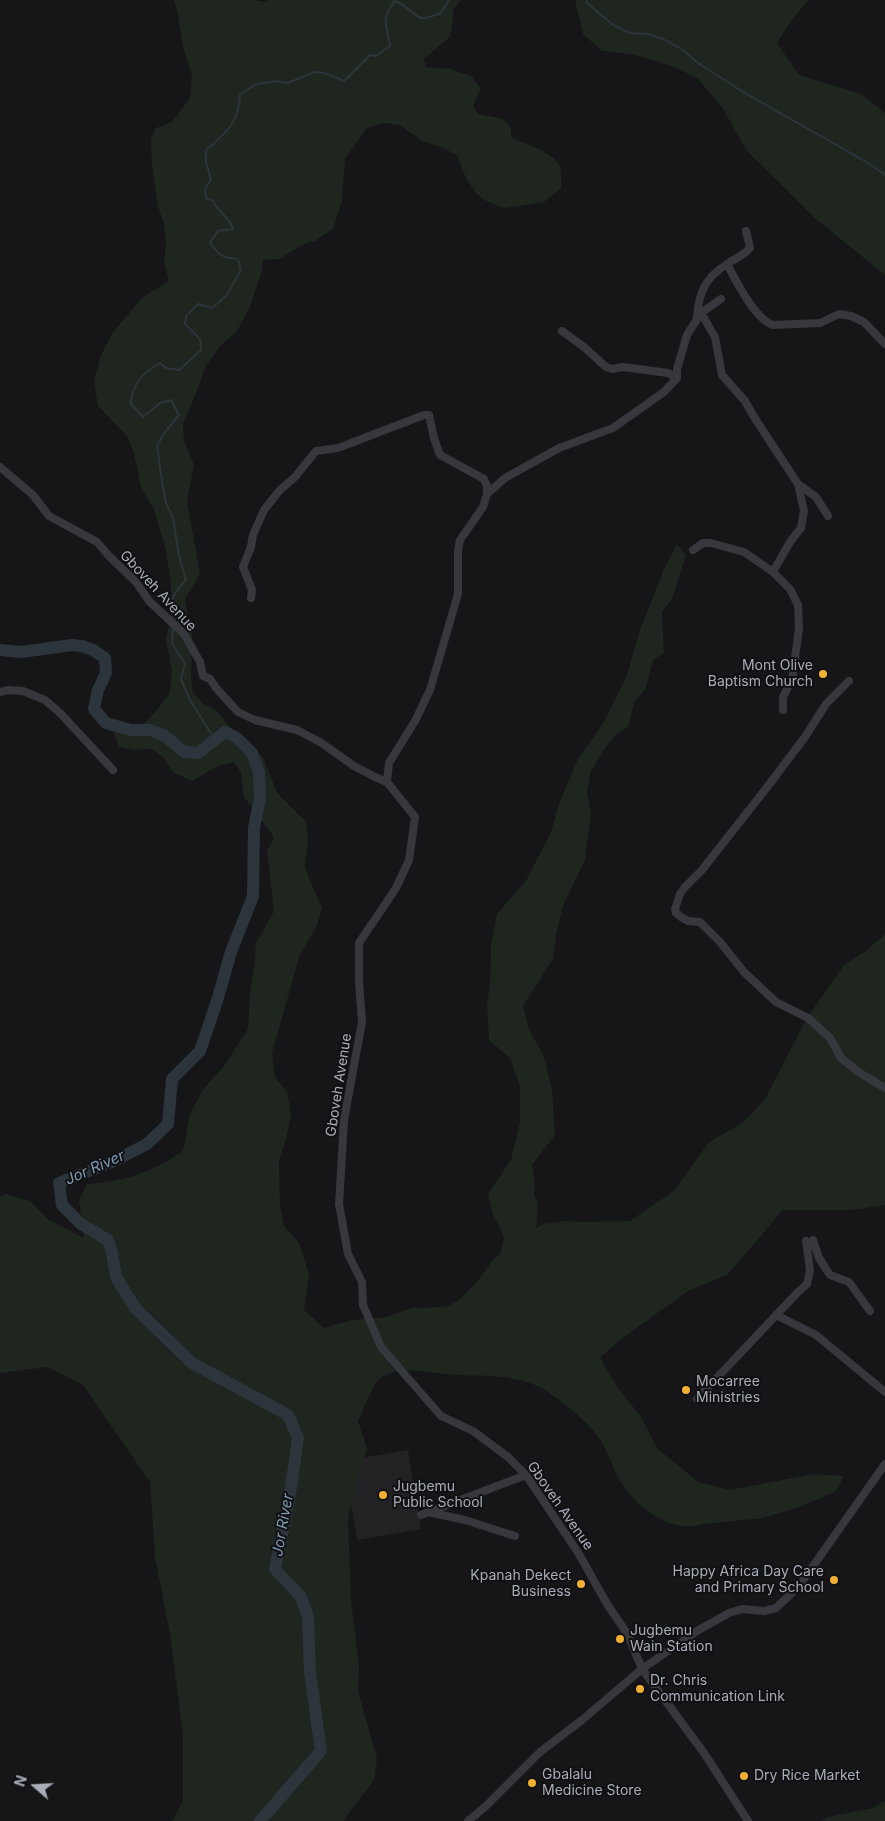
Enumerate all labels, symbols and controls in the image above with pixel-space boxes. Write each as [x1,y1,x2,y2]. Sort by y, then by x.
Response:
street label: Gboveh Avenue [116,547,200,635]
place label: Mont Olive Baptism Church [708,658,813,690]
marker: Mont Olive Baptism Church [817,668,829,680]
street label: Gboveh Avenue [323,1032,355,1138]
water label: Jor River [62,1147,128,1189]
place label: Mocarree Ministries [696,1374,760,1406]
marker: Mocarree Ministries [680,1384,692,1396]
street label: Gboveh Avenue [523,1458,597,1554]
place label: Jugbemu Public School [393,1479,483,1511]
marker: Jugbemu Public School [377,1489,389,1501]
water label: Jor River [269,1492,297,1558]
place label: Happy Africa Day Care and Primary School [673,1564,824,1596]
place label: Kpanah Dekect Business [470,1568,571,1600]
marker: Happy Africa Day Care and Primary School [828,1574,840,1586]
marker: Kpanah Dekect Business [575,1578,587,1590]
place label: Jugbemu Wain Station [630,1623,713,1655]
marker: Jugbemu Wain Station [614,1633,626,1645]
place label: Dr. Chris Communication Link [650,1673,785,1705]
marker: Dr. Chris Communication Link [634,1683,646,1695]
north arrow [10,1761,60,1811]
place label: Gbalalu Medicine Store [542,1767,642,1800]
place label: Dry Rice Market [754,1768,860,1784]
marker: Dry Rice Market [738,1770,750,1782]
text: N [11,1773,30,1789]
marker: Gbalalu Medicine Store [526,1777,538,1789]

